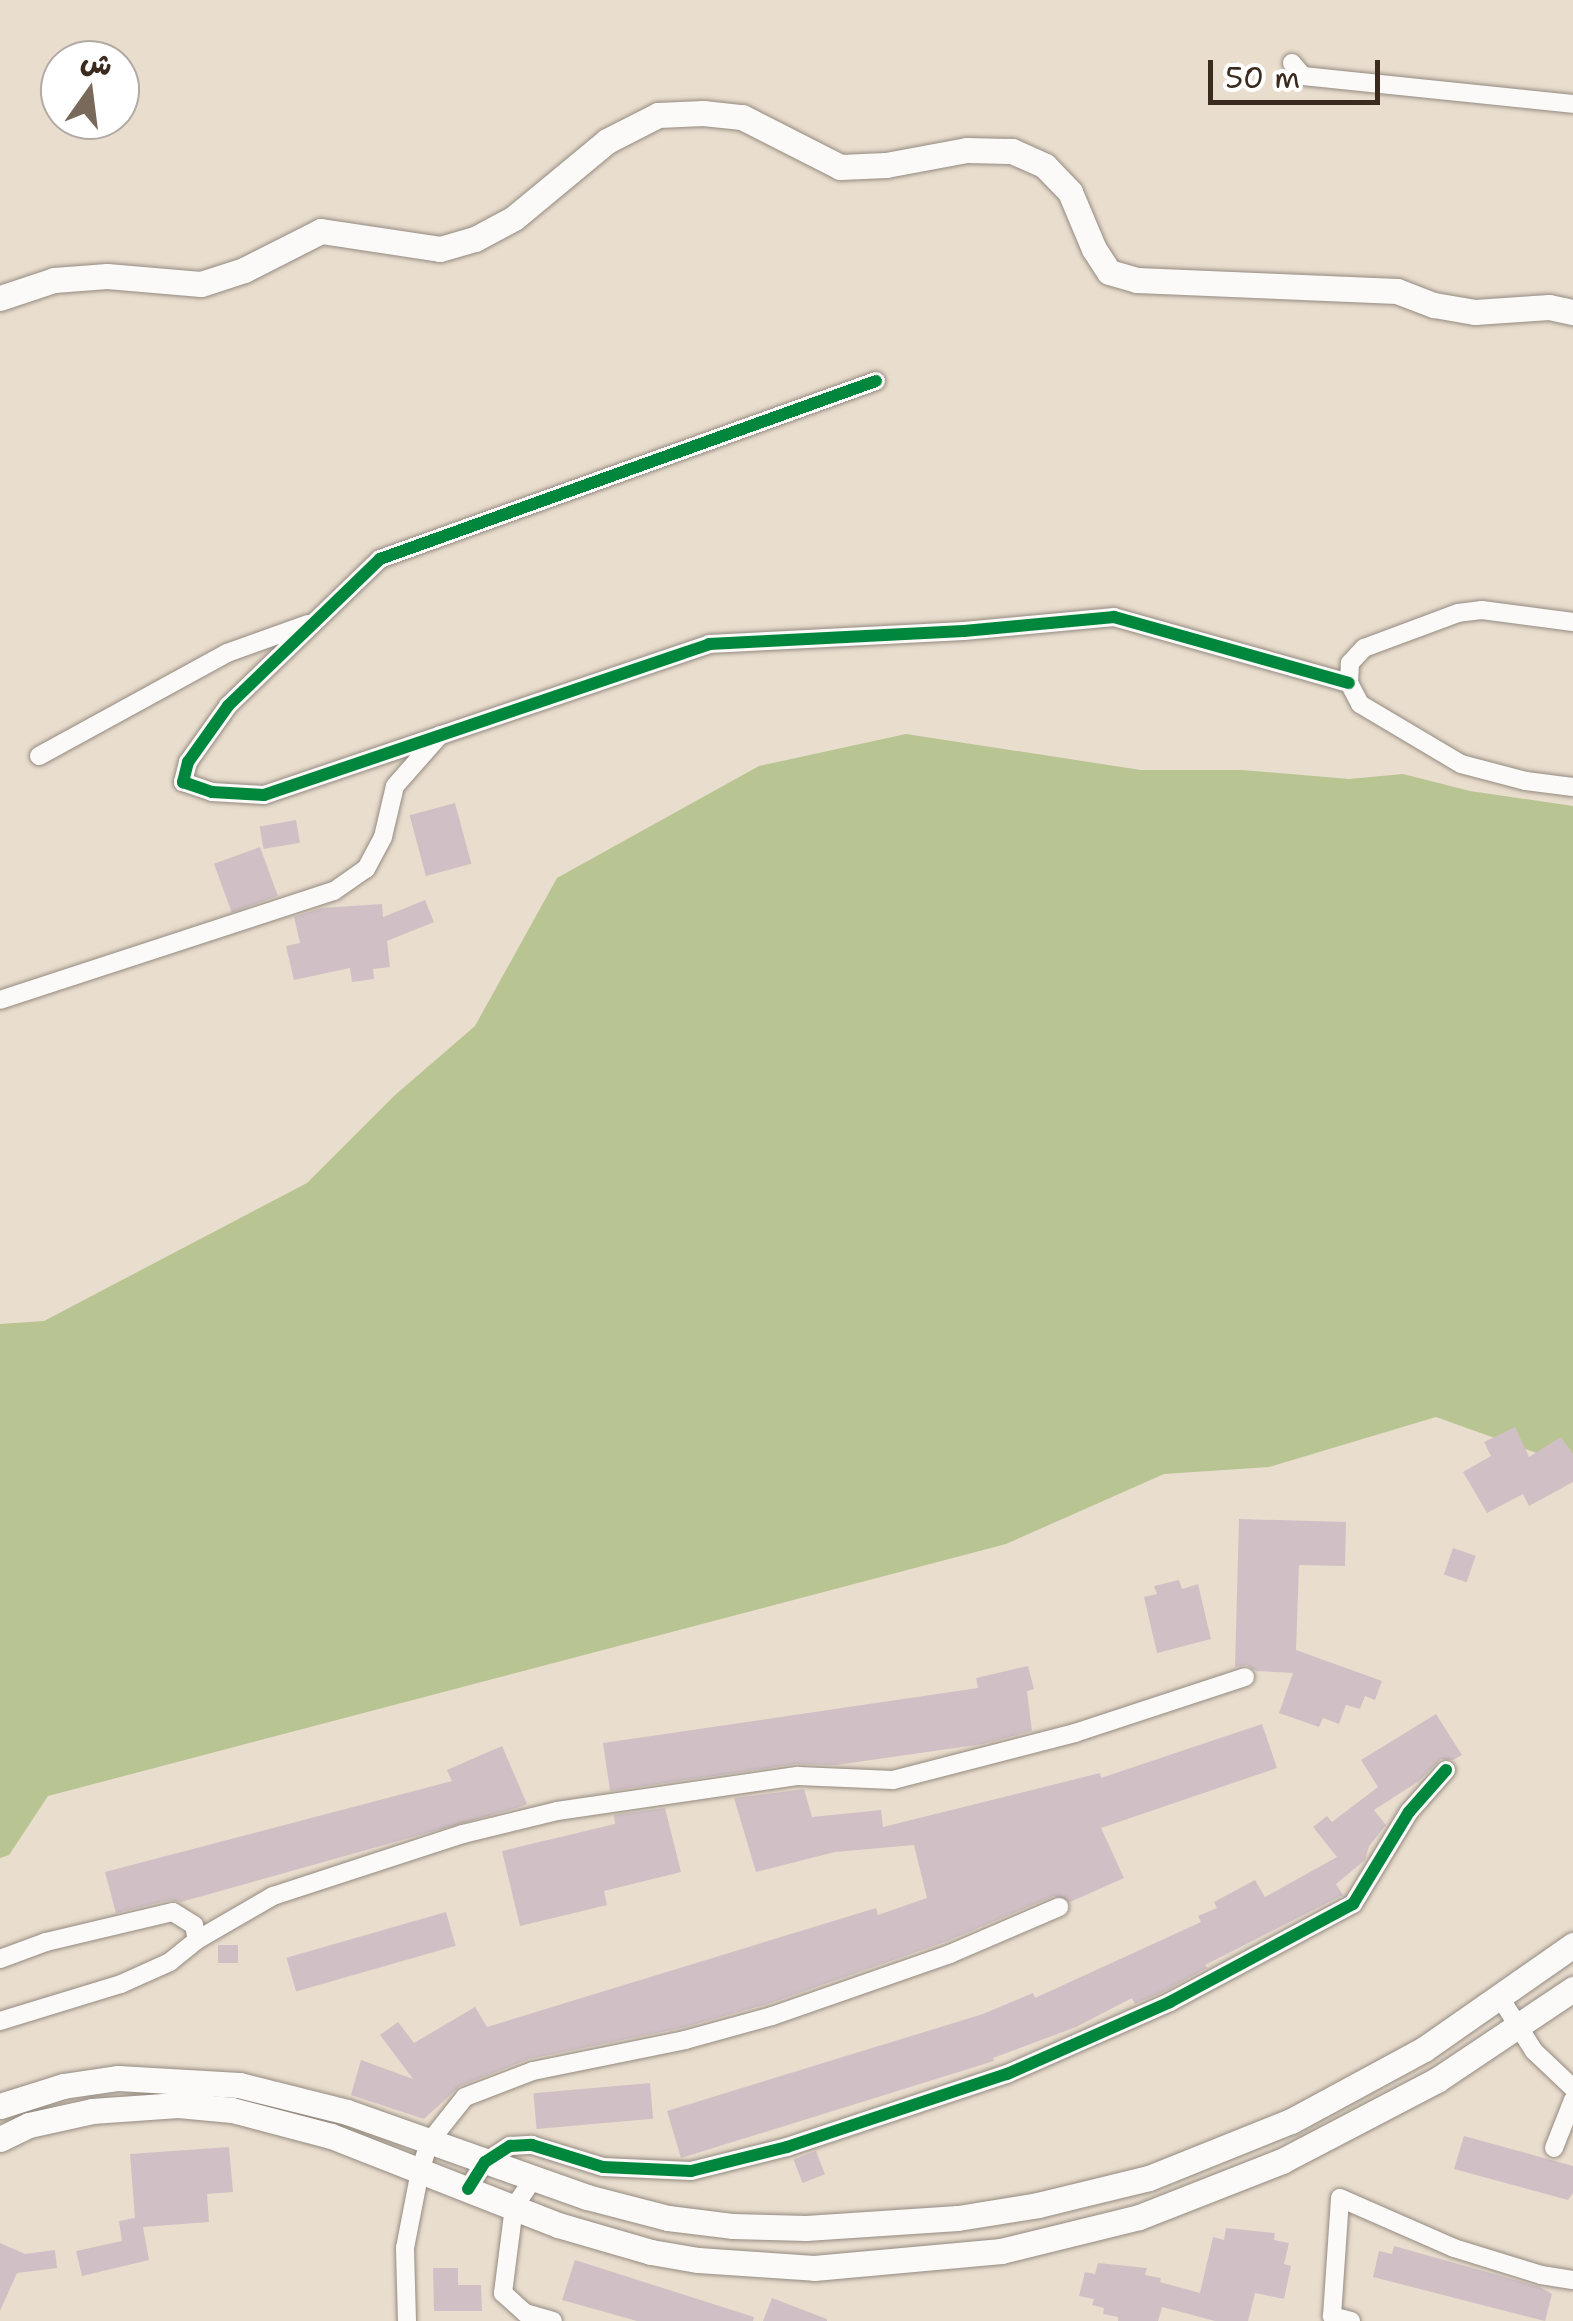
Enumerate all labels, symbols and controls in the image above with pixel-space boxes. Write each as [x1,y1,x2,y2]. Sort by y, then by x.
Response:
north arrow [40,40,140,140]
scale bar [1213,40,1386,102]
text: ش [77,41,116,85]
text: 50 m [1225,57,1300,98]

